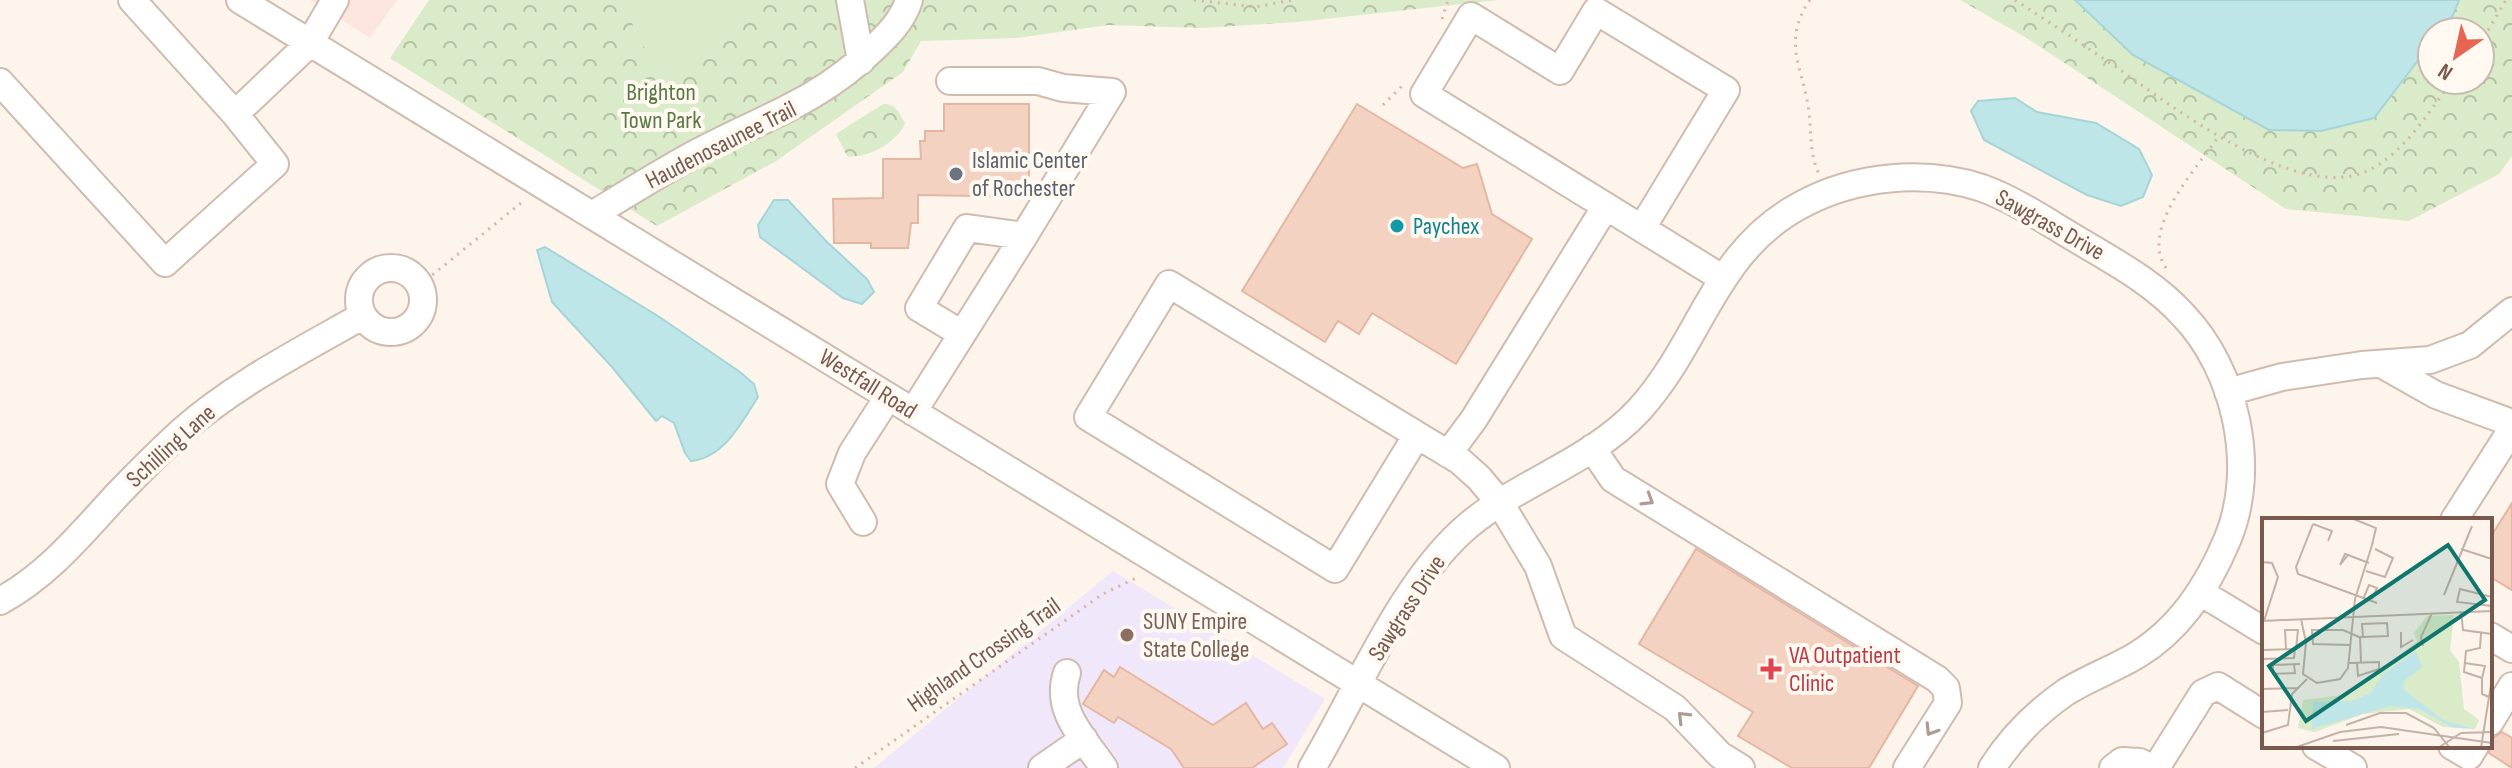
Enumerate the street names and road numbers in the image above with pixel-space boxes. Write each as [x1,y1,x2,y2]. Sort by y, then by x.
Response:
street label: Haudenosaunee Trail [641,95,801,195]
street label: Sawgrass Drive [1990,183,2110,267]
street label: Westfall Road [814,343,922,425]
street label: Schilling Lane [120,398,222,494]
street label: Sawgrass Drive [1362,550,1452,666]
street label: Highland Crossing Trail [902,591,1066,719]

